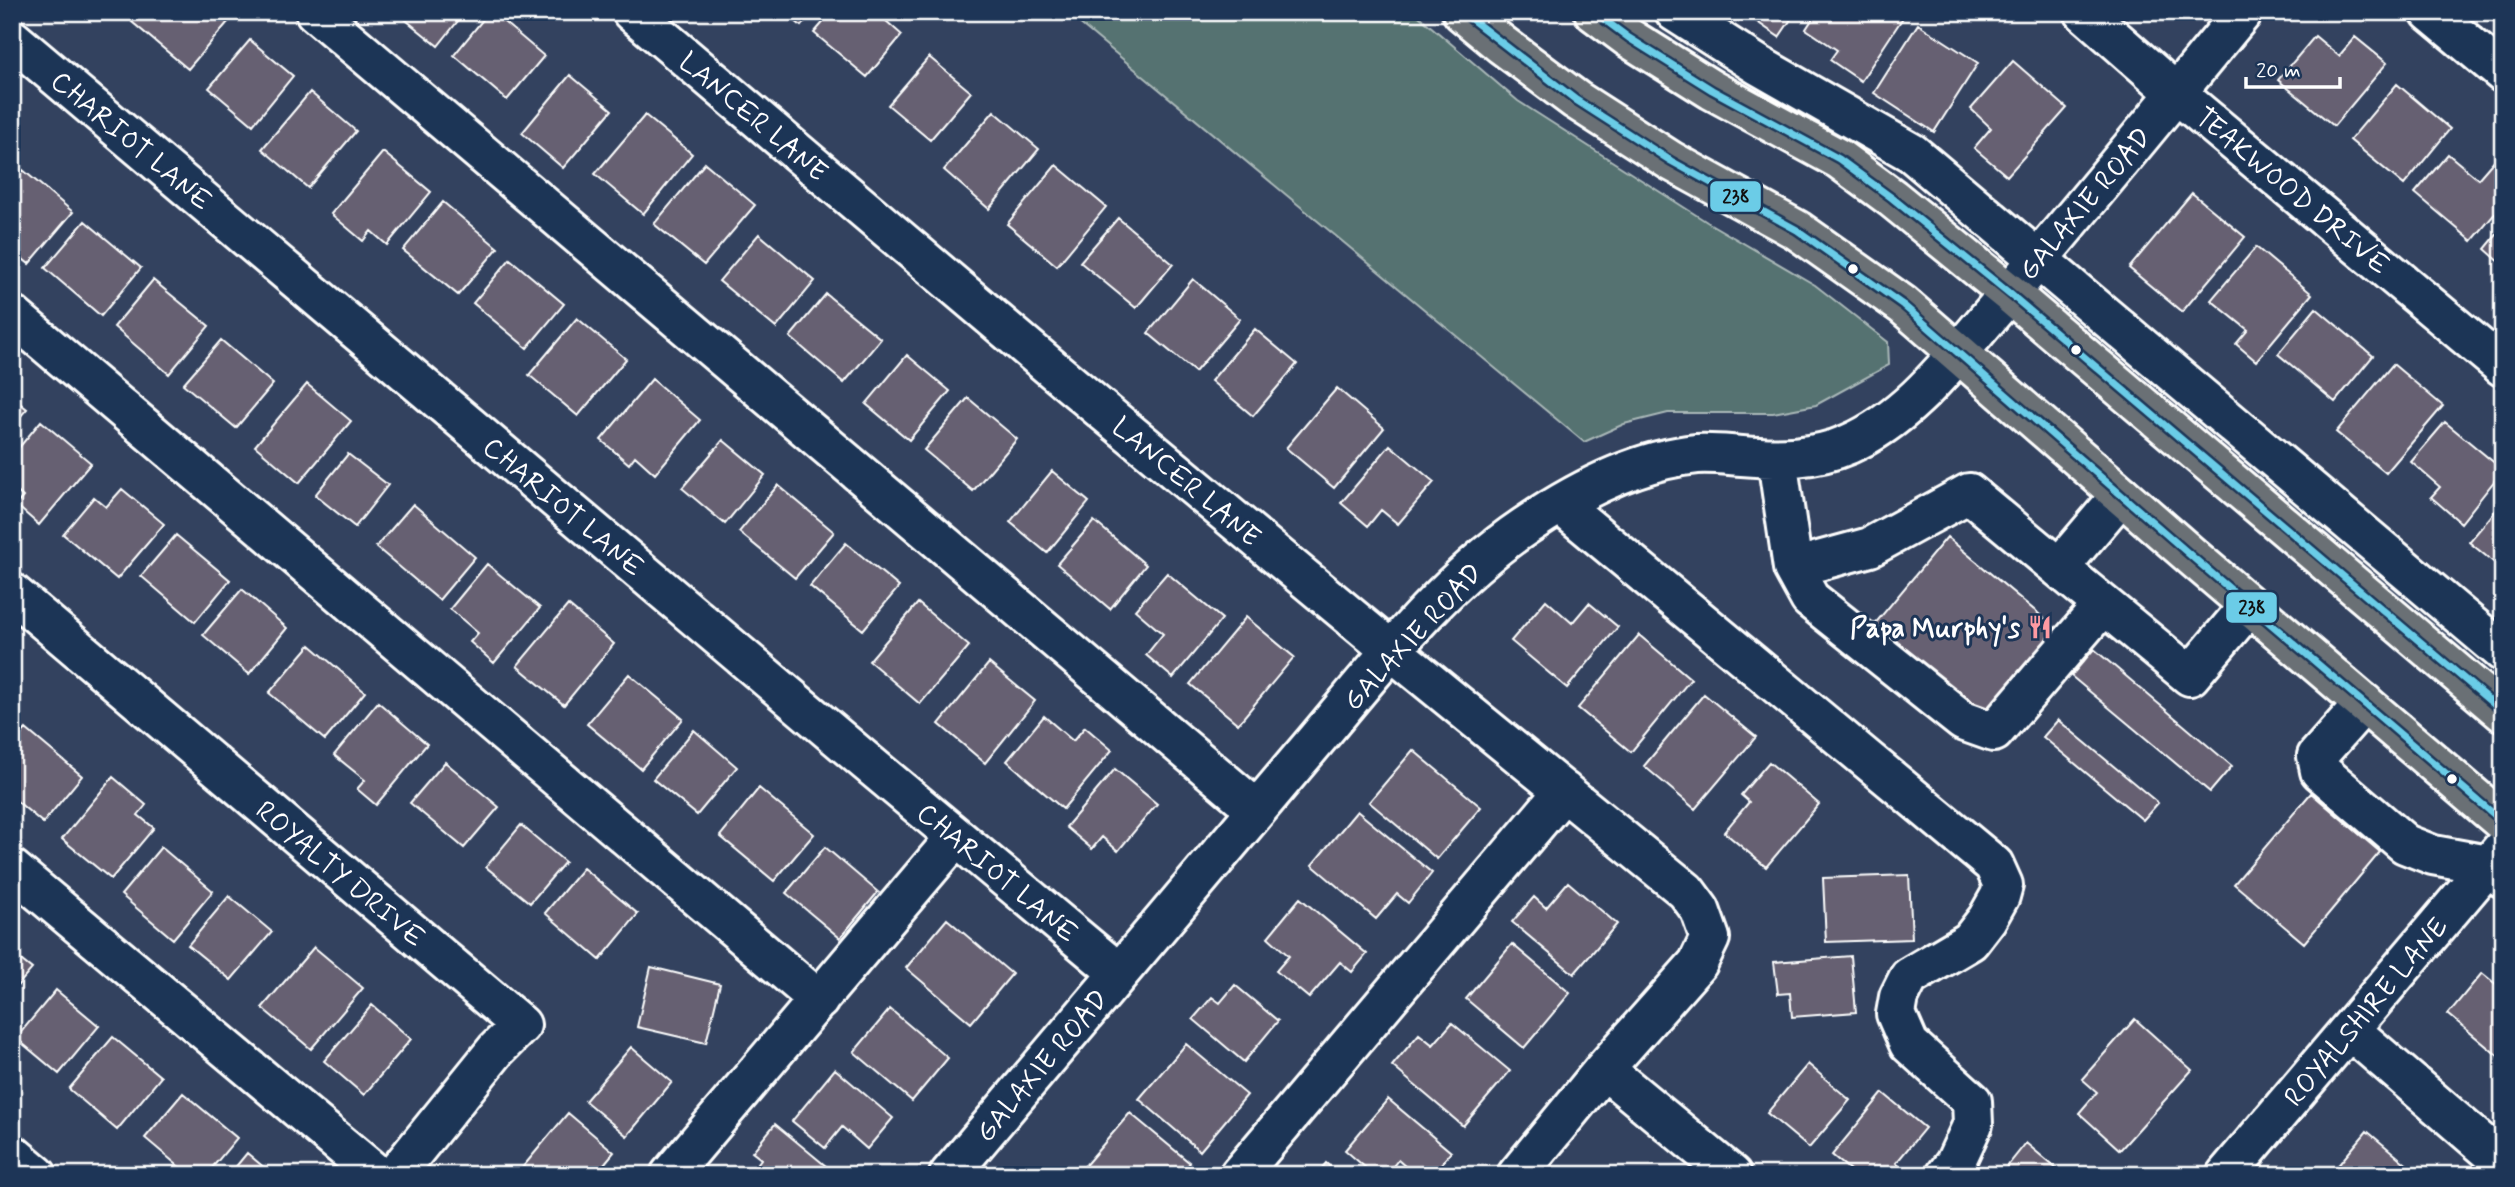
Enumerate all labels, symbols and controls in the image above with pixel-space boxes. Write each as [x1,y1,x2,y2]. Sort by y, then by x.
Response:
street label: LANCER LANE [670,45,835,191]
scale bar [2246,46,2340,90]
text: 20 m [2256,57,2301,85]
street label: CHARIOT LANE [42,64,219,220]
street label: TEAKWOOD DRIVE [2186,100,2396,284]
street label: GALAXIE ROAD [2011,120,2161,289]
line badge: 238 [1709,180,1762,213]
text: 238 [1722,185,1750,210]
unlabelled marker [1846,262,1860,276]
unlabelled marker [2069,343,2083,357]
street label: LANCER LANE [1103,410,1268,556]
street label: CHARIOT LANE [474,430,651,586]
street label: GALAXIE ROAD [1336,556,1492,719]
line badge: 238 [2225,591,2278,624]
text: 238 [2238,596,2266,621]
place label: Papa Murphy's [1850,611,2021,648]
restaurant icon: Papa Murphy's [2026,613,2054,641]
unlabelled marker [2445,772,2459,786]
street label: ROYALTY DRIVE [247,793,432,957]
street label: CHARIOT LANE [908,796,1085,952]
street label: ROYALSHIRE LANE [2277,910,2457,1115]
street label: GALAXIE ROAD [968,982,1118,1151]

